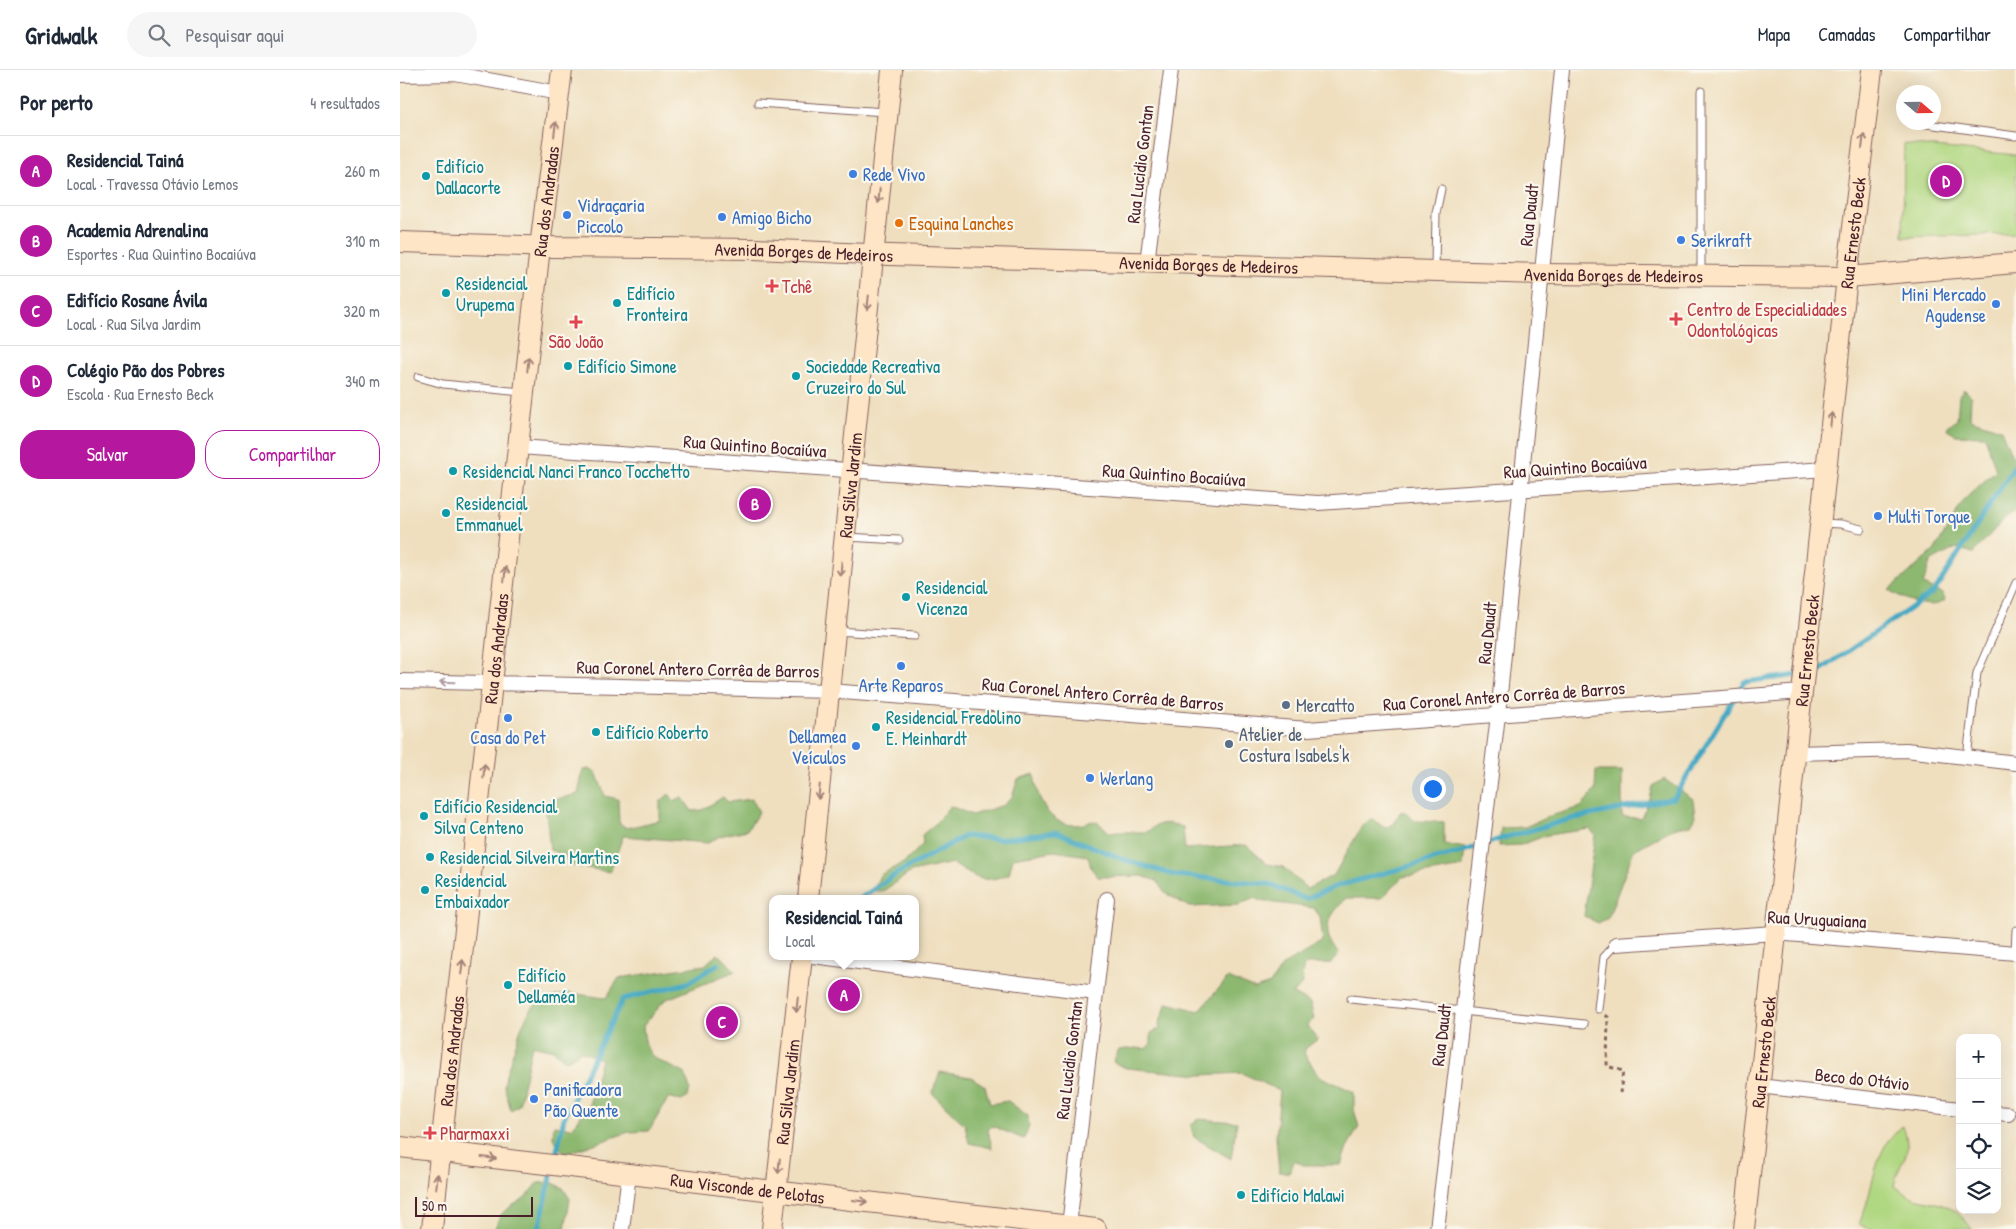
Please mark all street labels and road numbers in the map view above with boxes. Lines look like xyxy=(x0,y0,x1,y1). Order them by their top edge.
street label: Rua Lucidio Gontan xyxy=(1120,103,1160,225)
street label: Rua dos Andradas xyxy=(527,145,565,258)
street label: Rua Ernesto Beck xyxy=(1833,175,1872,290)
street label: Rua Daudt xyxy=(1513,182,1545,247)
street label: Avenida Borges de Medeiros xyxy=(714,236,894,268)
street label: Avenida Borges de Medeiros xyxy=(1119,249,1298,279)
street label: Avenida Borges de Medeiros xyxy=(1524,261,1703,288)
street label: Rua Quintino Bocaiúva xyxy=(683,429,827,463)
street label: Rua Silva Jardim xyxy=(832,431,868,539)
street label: Rua Quintino Bocaiúva xyxy=(1503,450,1647,484)
street label: Rua Quintino Bocaiúva xyxy=(1102,458,1246,492)
street label: Rua dos Andradas xyxy=(477,592,514,705)
street label: Rua Ernesto Beck xyxy=(1788,593,1825,707)
street label: Rua Daudt xyxy=(1471,600,1503,665)
street label: Rua Coronel Antero Corrêa de Barros xyxy=(577,654,820,684)
street label: Rua Coronel Antero Corrêa de Barros xyxy=(981,671,1225,717)
street label: Rua Coronel Antero Corrêa de Barros xyxy=(1382,675,1626,717)
street label: Rua Uruguaiana xyxy=(1767,904,1867,934)
street label: Rua dos Andradas xyxy=(433,994,470,1108)
street label: Rua Ernesto Beck xyxy=(1745,994,1782,1109)
street label: Rua Lucidio Gontan xyxy=(1049,999,1089,1121)
street label: Rua Daudt xyxy=(1425,1002,1457,1068)
street label: Rua Silva Jardim xyxy=(769,1038,805,1146)
street label: Beco do Otávio xyxy=(1814,1062,1910,1096)
street label: Rua Visconde de Pelotas xyxy=(669,1166,826,1209)

